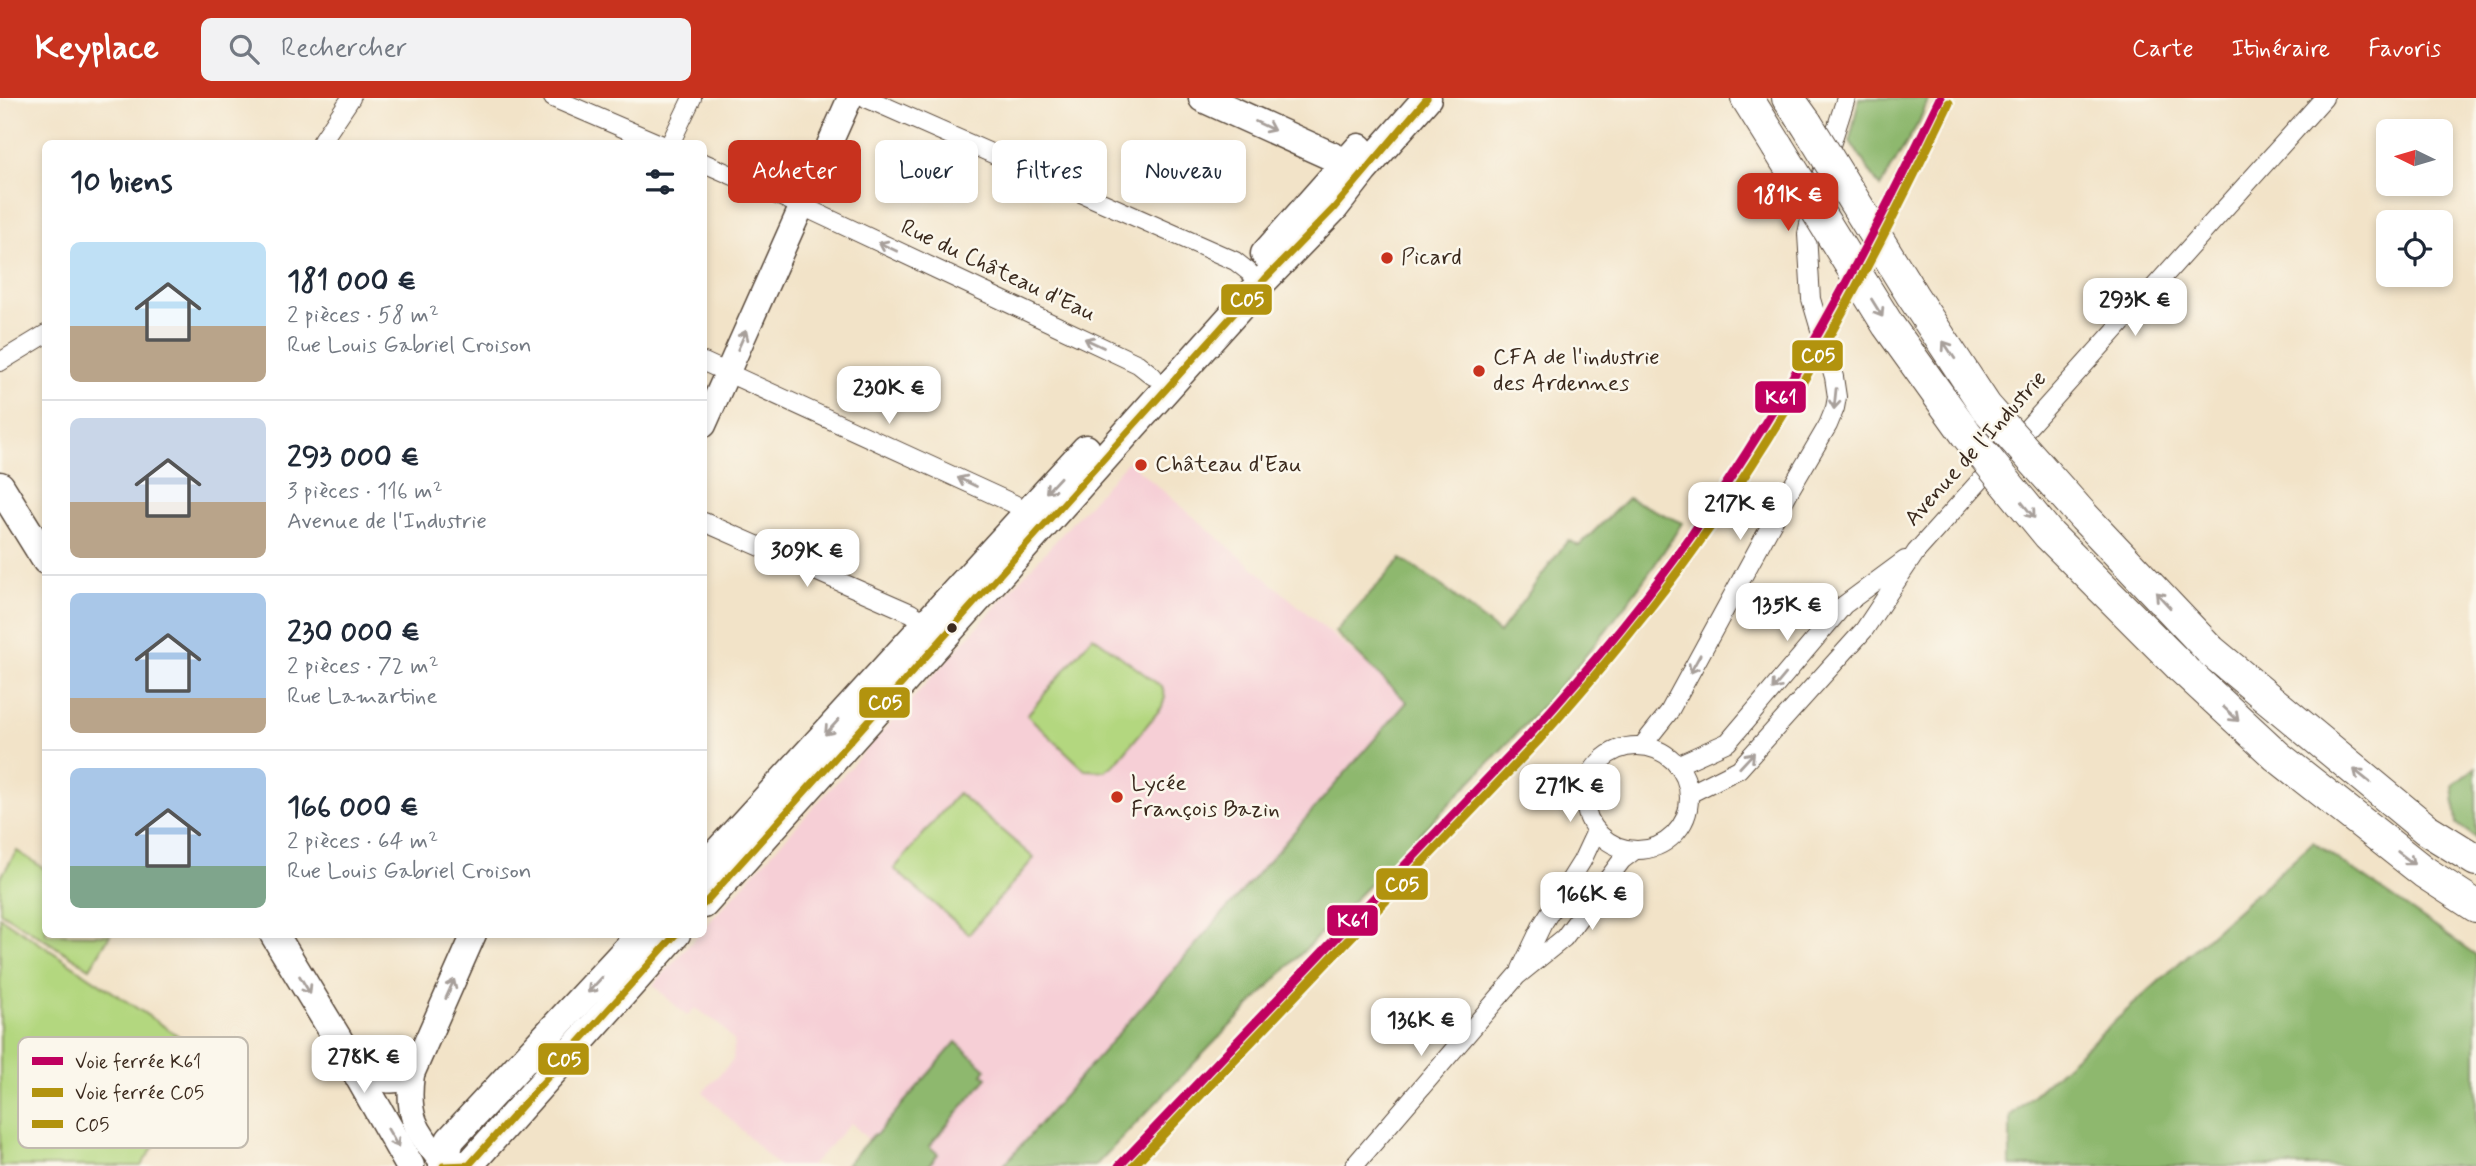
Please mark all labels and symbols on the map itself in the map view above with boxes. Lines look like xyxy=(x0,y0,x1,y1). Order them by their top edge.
north arrow xyxy=(2376,119,2454,196)
one-way arrow xyxy=(1254,120,1276,133)
pin: 181K € xyxy=(1731,174,1845,233)
street label: Rue du Château d'Eau xyxy=(896,213,1100,329)
one-way arrow xyxy=(878,239,899,253)
place label: Picard xyxy=(1401,243,1462,273)
marker: Picard xyxy=(1379,250,1395,266)
pin: 293K € xyxy=(2078,278,2192,338)
line badge: C05 xyxy=(1220,283,1273,316)
text: C05 xyxy=(1230,288,1264,313)
one-way arrow xyxy=(1871,298,1885,318)
one-way arrow xyxy=(736,330,749,351)
one-way arrow xyxy=(1084,336,1105,349)
line badge: C05 xyxy=(1791,339,1844,372)
one-way arrow xyxy=(1941,341,1956,360)
place label: CFA de l'industrie des Ardennes xyxy=(1493,343,1660,399)
text: C05 xyxy=(1801,344,1835,369)
marker: CFA de l'industrie des Ardennes xyxy=(1471,363,1487,379)
street label: Avenue de l'Industrie xyxy=(1898,365,2054,533)
pin: 230K € xyxy=(832,366,946,426)
line badge: K61 xyxy=(1754,380,1807,414)
text: K61 xyxy=(1765,386,1797,411)
one-way arrow xyxy=(1828,388,1841,410)
place label: Château d'Eau xyxy=(1155,450,1302,480)
marker: Château d'Eau xyxy=(1133,457,1149,473)
one-way arrow xyxy=(956,475,978,488)
one-way arrow xyxy=(1045,476,1062,493)
pin: 217K € xyxy=(1683,482,1797,542)
one-way arrow xyxy=(2020,500,2036,518)
pin: 309K € xyxy=(750,530,864,589)
pin: 135K € xyxy=(1730,584,1844,643)
one-way arrow xyxy=(2155,592,2172,610)
unlabelled marker xyxy=(945,621,959,635)
one-way arrow xyxy=(1688,654,1702,674)
one-way arrow xyxy=(1771,673,1786,691)
line badge: C05 xyxy=(858,686,911,719)
text: C05 xyxy=(868,691,902,716)
one-way arrow xyxy=(2222,705,2239,722)
one-way arrow xyxy=(823,718,840,735)
one-way arrow xyxy=(1739,751,1755,769)
pin: 271K € xyxy=(1513,764,1627,824)
one-way arrow xyxy=(2353,768,2371,784)
place label: Lycée François Bazin xyxy=(1131,769,1280,825)
marker: Lycée François Bazin xyxy=(1109,789,1125,805)
one-way arrow xyxy=(2397,851,2415,866)
line badge: C05 xyxy=(1375,867,1429,901)
pin: 166K € xyxy=(1535,872,1649,932)
text: C05 xyxy=(1385,873,1419,898)
line badge: K61 xyxy=(1326,904,1379,937)
text: K61 xyxy=(1337,909,1369,934)
one-way arrow xyxy=(298,975,312,995)
one-way arrow xyxy=(587,976,603,994)
one-way arrow xyxy=(444,979,457,1000)
pin: 136K € xyxy=(1364,998,1478,1058)
pin: 278K € xyxy=(307,1035,421,1095)
legend xyxy=(18,1037,248,1148)
line badge: C05 xyxy=(537,1042,590,1076)
text: C05 xyxy=(547,1048,581,1073)
text: Voie ferrée K61 xyxy=(75,1050,201,1075)
text: Voie ferrée C05 xyxy=(75,1081,204,1106)
text: C05 xyxy=(75,1113,109,1138)
one-way arrow xyxy=(387,1127,401,1147)

